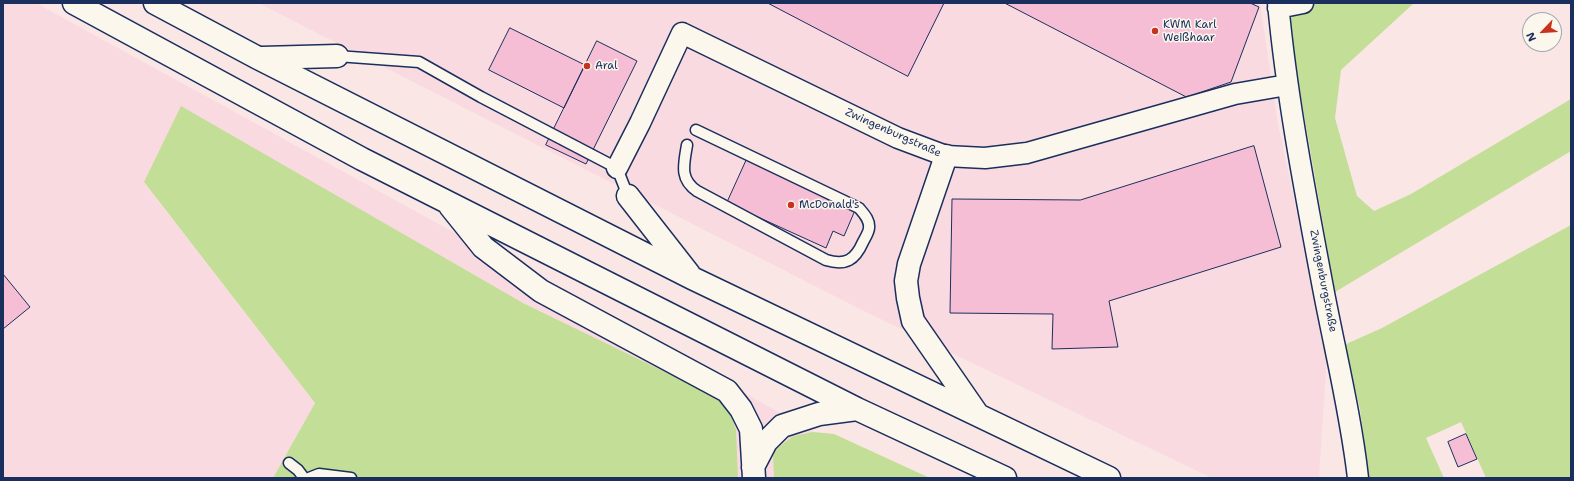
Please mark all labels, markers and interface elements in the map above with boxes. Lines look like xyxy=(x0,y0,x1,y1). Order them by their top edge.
north arrow xyxy=(1522,12,1562,52)
place label: KWM Karl Weißhaar xyxy=(1163,18,1216,44)
marker: KWM Karl Weißhaar xyxy=(1150,26,1160,36)
text: N xyxy=(1523,30,1540,44)
place label: Aral xyxy=(595,59,617,73)
marker: Aral xyxy=(582,61,592,71)
street label: Zwingenburgstraße xyxy=(843,106,943,160)
place label: McDonald's xyxy=(799,198,859,212)
marker: McDonald's xyxy=(786,200,796,210)
street label: Zwingenburgstraße xyxy=(1307,229,1339,333)

